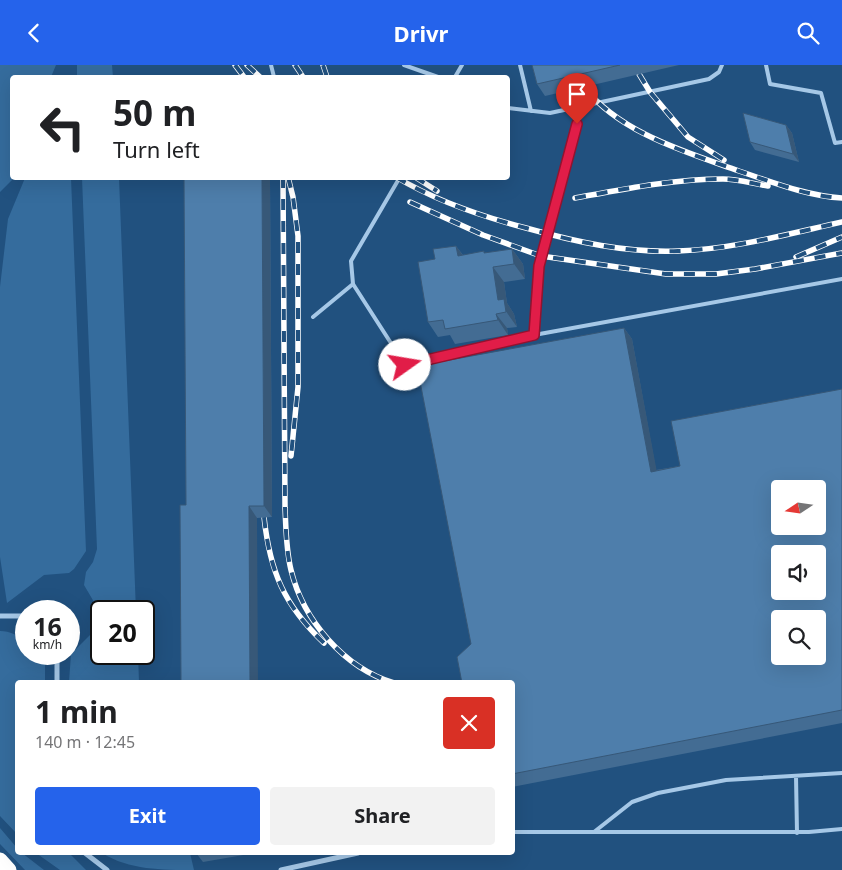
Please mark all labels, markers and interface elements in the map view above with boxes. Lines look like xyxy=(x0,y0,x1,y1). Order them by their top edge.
text: Drivr xyxy=(394,18,448,48)
icon: back xyxy=(20,19,48,47)
icon: search xyxy=(794,19,822,47)
pin xyxy=(556,73,598,124)
icon: arrive xyxy=(563,80,591,108)
text: 50 m xyxy=(113,89,196,136)
icon: left xyxy=(30,95,95,160)
text: Turn left xyxy=(113,134,200,164)
position arrow xyxy=(378,338,430,390)
north arrow xyxy=(771,480,826,535)
map controls xyxy=(771,480,826,665)
button: sound xyxy=(771,545,826,600)
speed limit sign: 20 xyxy=(90,600,155,665)
text: 16 xyxy=(33,609,62,643)
button: search xyxy=(771,610,826,665)
text: km/h xyxy=(33,636,62,653)
text: 1 min xyxy=(35,691,118,732)
button: close xyxy=(443,697,495,749)
text: 140 m · 12:45 xyxy=(35,731,135,753)
button: Exit xyxy=(35,787,260,845)
button: Share xyxy=(270,787,495,845)

